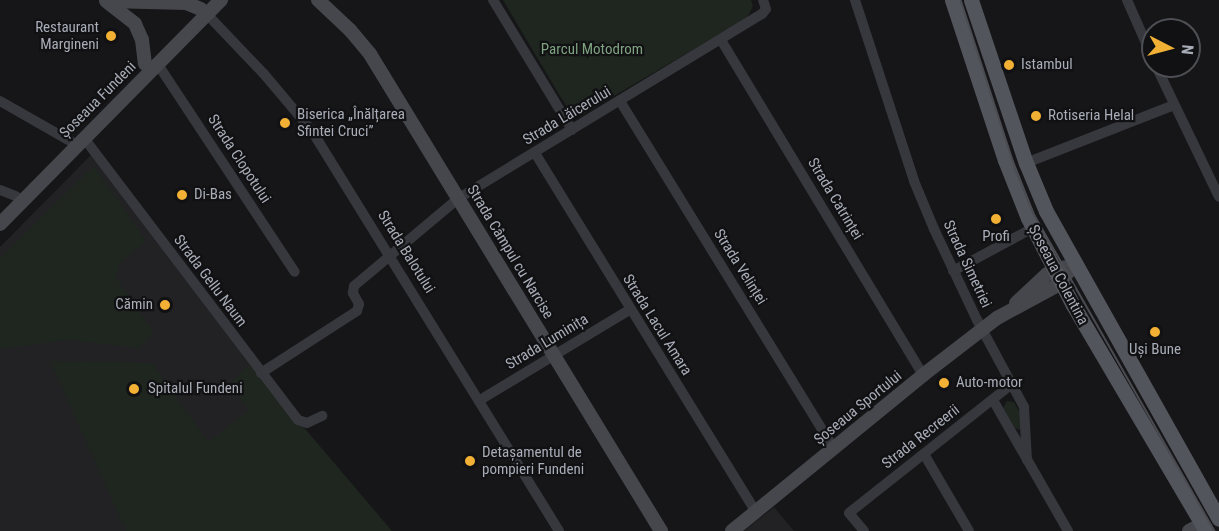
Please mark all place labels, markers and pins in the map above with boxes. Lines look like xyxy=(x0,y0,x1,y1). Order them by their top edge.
place label: Restaurant Margineni xyxy=(35,18,99,53)
marker: Restaurant Margineni xyxy=(104,29,118,43)
place label: Istambul xyxy=(1021,56,1073,74)
marker: Istambul xyxy=(1002,58,1016,72)
place label: Biserica „Înălțarea Sfintei Cruci” xyxy=(297,105,405,140)
place label: Rotiseria Helal xyxy=(1048,107,1134,125)
marker: Rotiseria Helal xyxy=(1029,109,1043,123)
marker: Biserica „Înălțarea Sfintei Cruci” xyxy=(278,116,292,130)
place label: Di-Bas xyxy=(194,186,232,204)
marker: Di-Bas xyxy=(175,188,189,202)
marker: Profi xyxy=(989,212,1003,226)
place label: Profi xyxy=(982,228,1010,246)
place label: Cămin xyxy=(115,296,153,314)
marker: Cămin xyxy=(158,298,172,312)
marker: Uși Bune xyxy=(1148,325,1162,339)
place label: Uși Bune xyxy=(1129,341,1181,359)
place label: Auto-motor xyxy=(956,374,1023,392)
marker: Auto-motor xyxy=(937,376,951,390)
marker: Spitalul Fundeni xyxy=(125,380,143,398)
place label: Spitalul Fundeni xyxy=(148,380,243,398)
place label: Detașamentul de pompieri Fundeni xyxy=(482,443,584,478)
marker: Detașamentul de pompieri Fundeni xyxy=(463,454,477,468)

